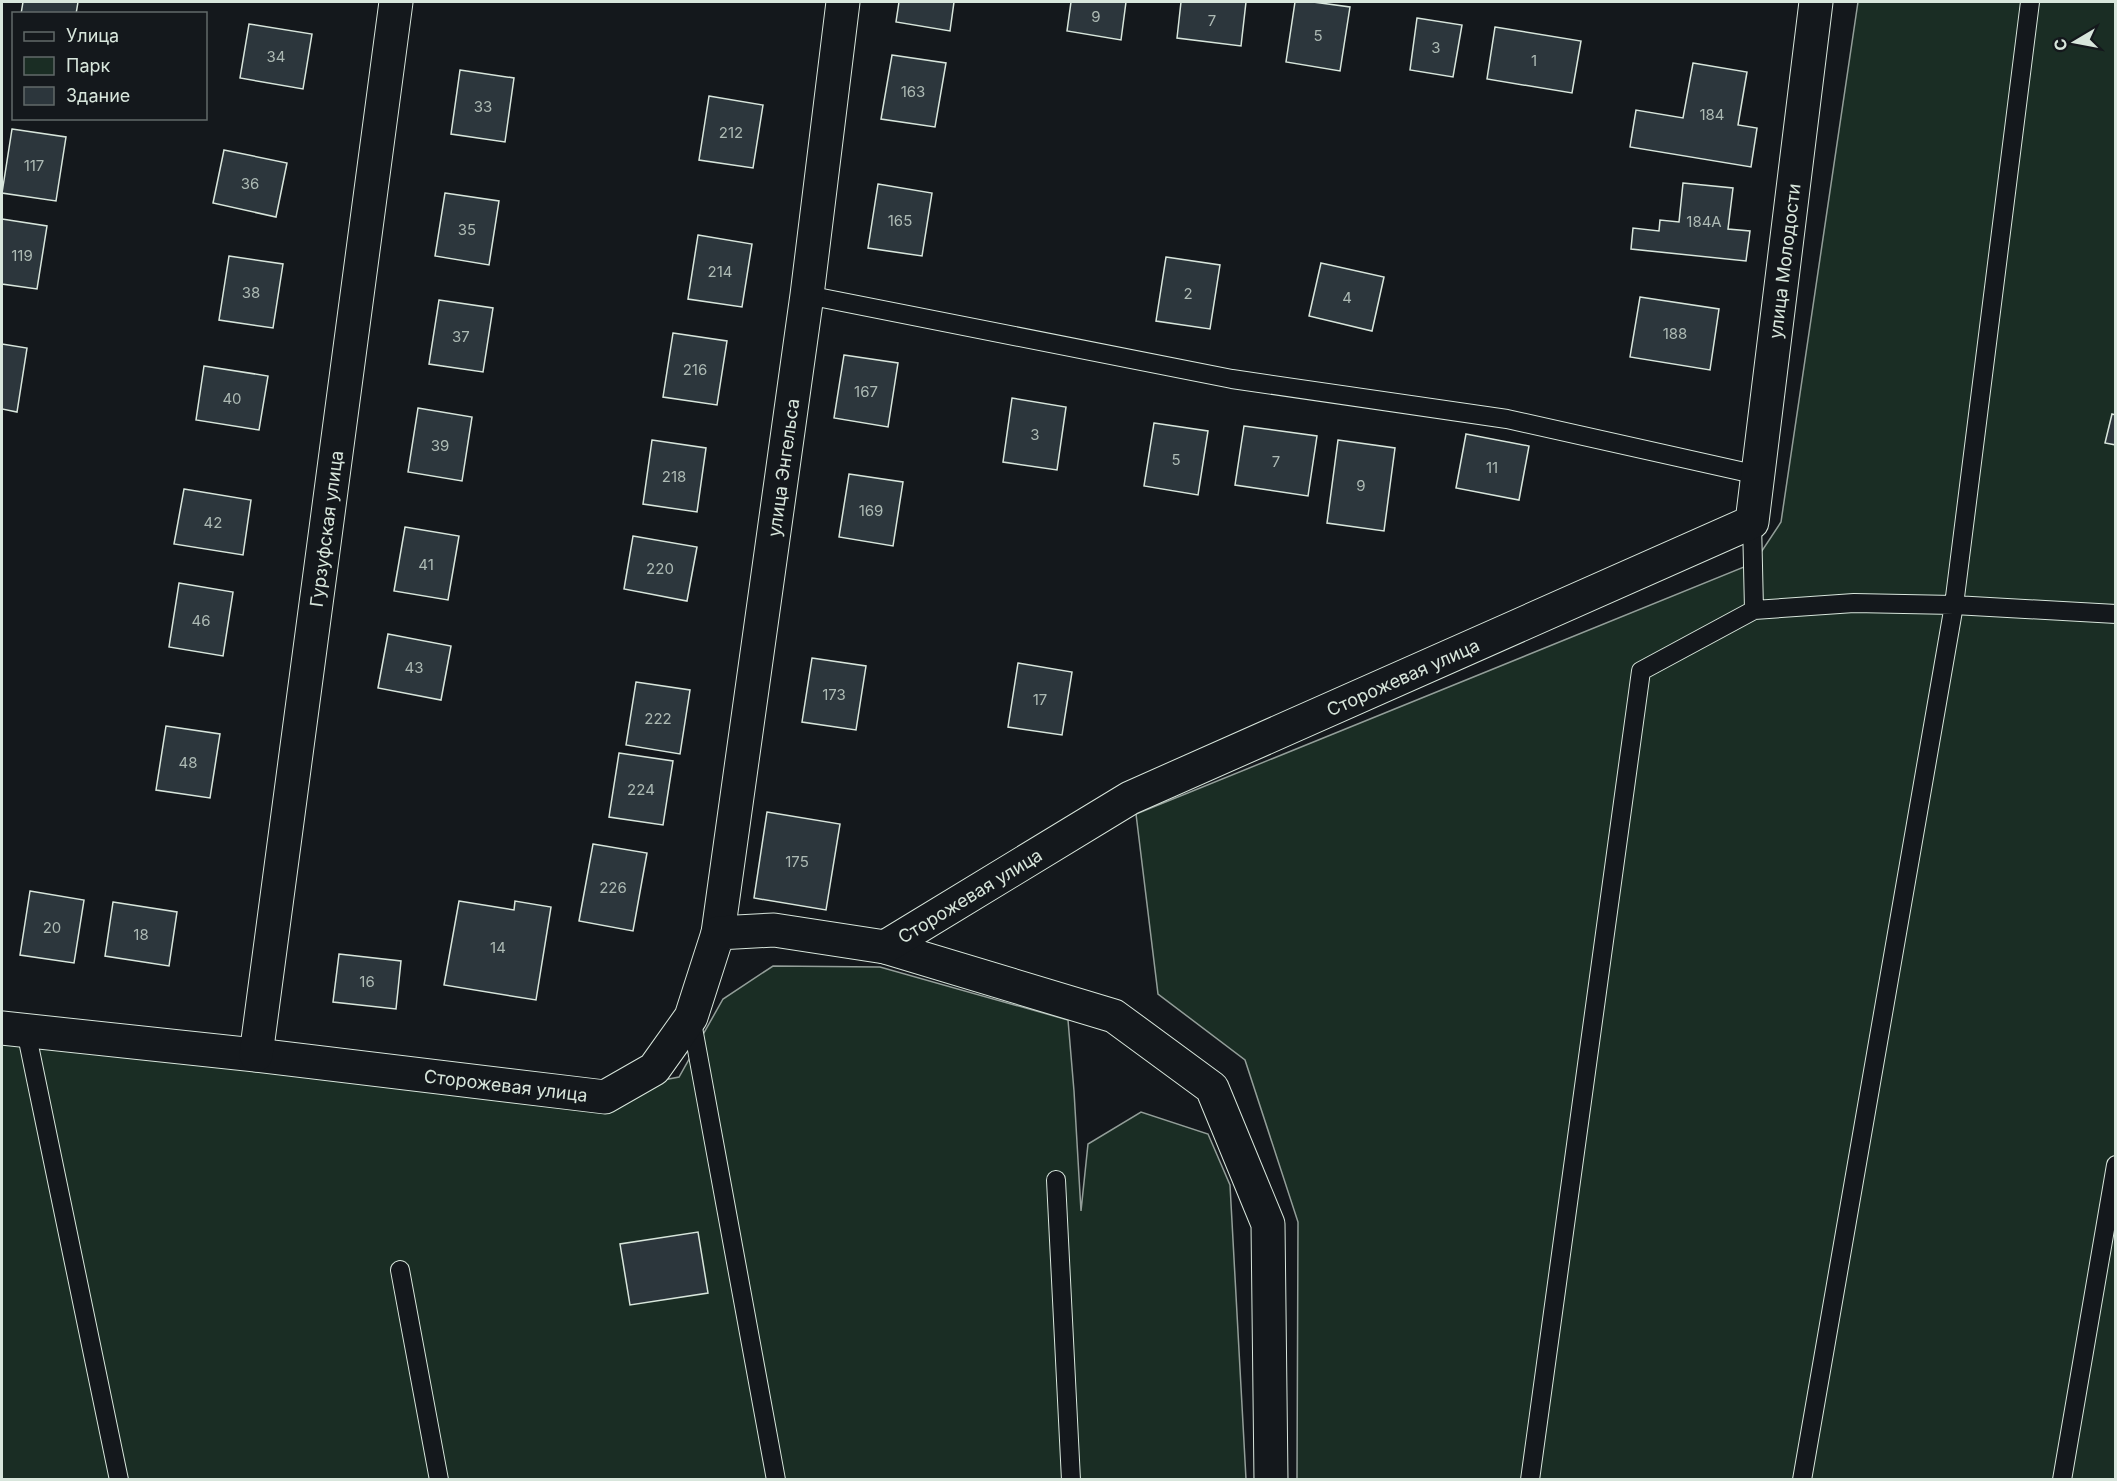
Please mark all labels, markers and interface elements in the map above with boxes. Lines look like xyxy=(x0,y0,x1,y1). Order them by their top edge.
house number: 9 xyxy=(1091,7,1101,26)
house number: 7 xyxy=(1208,11,1216,30)
legend xyxy=(12,12,207,120)
north arrow xyxy=(2045,12,2105,72)
text: Улица xyxy=(66,25,119,46)
house number: 5 xyxy=(1313,26,1323,45)
text: С xyxy=(2049,37,2071,52)
house number: 3 xyxy=(1431,38,1441,57)
house number: 34 xyxy=(267,47,285,66)
house number: 1 xyxy=(1531,51,1537,70)
text: Парк xyxy=(66,55,111,76)
house number: 163 xyxy=(901,82,925,101)
text: Здание xyxy=(66,85,130,106)
house number: 33 xyxy=(474,97,492,116)
house number: 184 xyxy=(1699,105,1725,124)
house number: 212 xyxy=(719,123,743,142)
house number: 117 xyxy=(24,156,44,175)
house number: 36 xyxy=(241,174,259,193)
street label: улица Молодости xyxy=(1764,182,1804,340)
house number: 165 xyxy=(888,211,912,230)
house number: 184А xyxy=(1686,212,1722,231)
house number: 35 xyxy=(458,220,476,239)
house number: 119 xyxy=(11,246,33,265)
house number: 214 xyxy=(708,262,732,281)
house number: 38 xyxy=(242,283,260,302)
house number: 2 xyxy=(1183,284,1193,303)
house number: 4 xyxy=(1342,288,1352,307)
house number: 188 xyxy=(1663,324,1687,343)
house number: 37 xyxy=(452,327,470,346)
house number: 216 xyxy=(683,360,707,379)
house number: 167 xyxy=(854,382,878,401)
house number: 40 xyxy=(222,389,242,408)
street label: улица Энгельса xyxy=(763,397,803,538)
house number: 3 xyxy=(1030,425,1040,444)
house number: 39 xyxy=(431,436,449,455)
street label: Гурзуфская улица xyxy=(305,449,347,608)
house number: 5 xyxy=(1171,450,1181,469)
house number: 7 xyxy=(1272,452,1280,471)
house number: 11 xyxy=(1486,458,1498,477)
house number: 218 xyxy=(662,467,686,486)
house number: 9 xyxy=(1356,476,1366,495)
house number: 169 xyxy=(859,501,883,520)
house number: 42 xyxy=(204,513,222,532)
house number: 41 xyxy=(418,555,434,574)
house number: 220 xyxy=(646,559,674,578)
house number: 46 xyxy=(192,611,211,630)
street label: Сторожевая улица xyxy=(1323,634,1482,720)
house number: 43 xyxy=(405,658,423,677)
house number: 173 xyxy=(822,685,846,704)
house number: 17 xyxy=(1033,690,1047,709)
house number: 222 xyxy=(644,709,672,728)
house number: 48 xyxy=(179,753,197,772)
house number: 224 xyxy=(627,780,655,799)
street label: Сторожевая улица xyxy=(894,844,1046,947)
house number: 175 xyxy=(785,852,809,871)
house number: 226 xyxy=(599,878,627,897)
house number: 20 xyxy=(43,918,61,937)
house number: 18 xyxy=(133,925,149,944)
house number: 14 xyxy=(490,938,506,957)
house number: 16 xyxy=(359,972,375,991)
street label: Сторожевая улица xyxy=(423,1065,589,1105)

